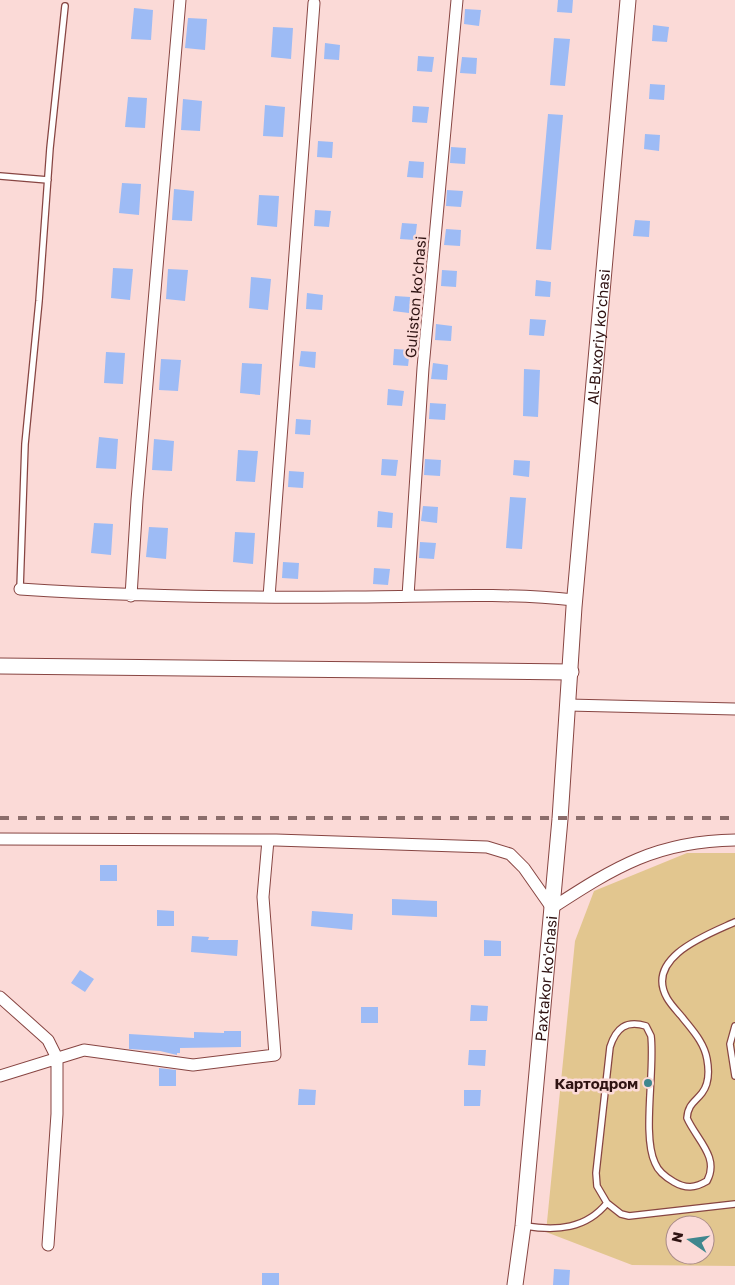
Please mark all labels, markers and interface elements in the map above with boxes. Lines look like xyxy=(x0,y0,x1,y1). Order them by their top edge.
street label: Guliston ko'chasi xyxy=(401,235,429,359)
street label: Al-Buxoriy ko'chasi xyxy=(583,268,613,405)
street label: Paxtakor ko'chasi xyxy=(531,915,560,1042)
place label: Картодром xyxy=(554,1074,638,1092)
marker: Картодром xyxy=(642,1077,654,1089)
north arrow xyxy=(665,1215,715,1265)
text: N xyxy=(667,1230,686,1244)

